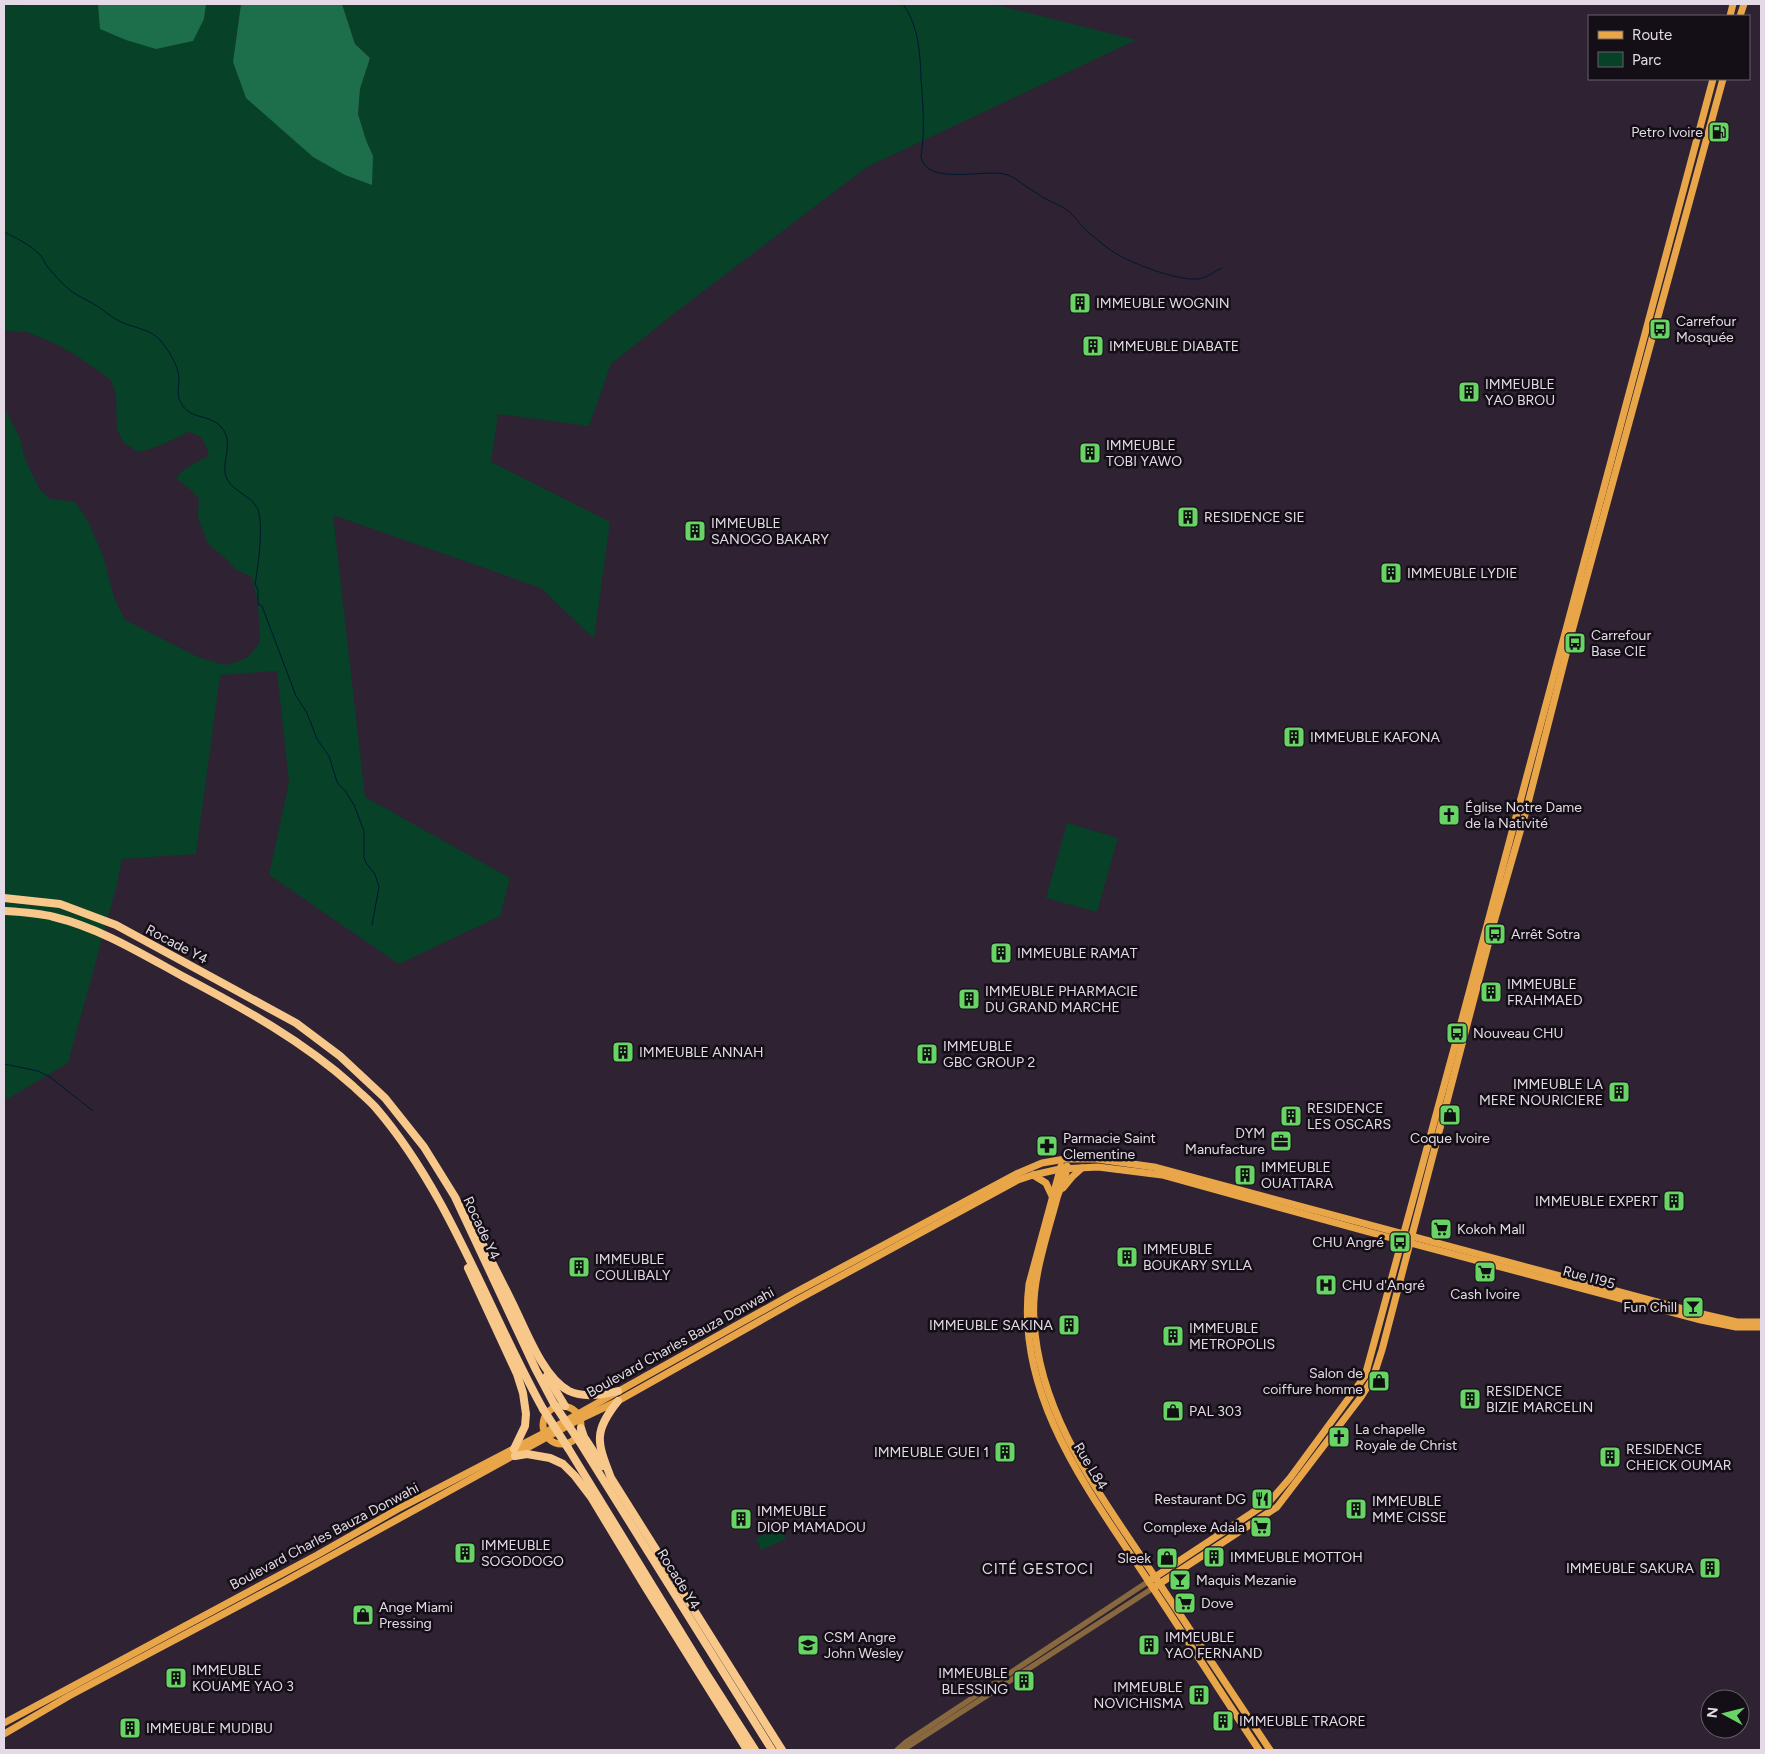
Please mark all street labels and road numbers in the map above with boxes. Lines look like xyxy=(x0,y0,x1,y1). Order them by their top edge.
street label: Rocade Y4 xyxy=(143,921,211,968)
street label: Rocade Y4 xyxy=(459,1194,504,1263)
street label: Rue I195 xyxy=(1561,1262,1617,1293)
street label: Boulevard Charles Bauza Donwahi xyxy=(584,1284,777,1401)
street label: Rue L84 xyxy=(1070,1439,1111,1493)
street label: Boulevard Charles Bauza Donwahi xyxy=(227,1479,422,1594)
street label: Rocade Y4 xyxy=(653,1546,704,1613)

